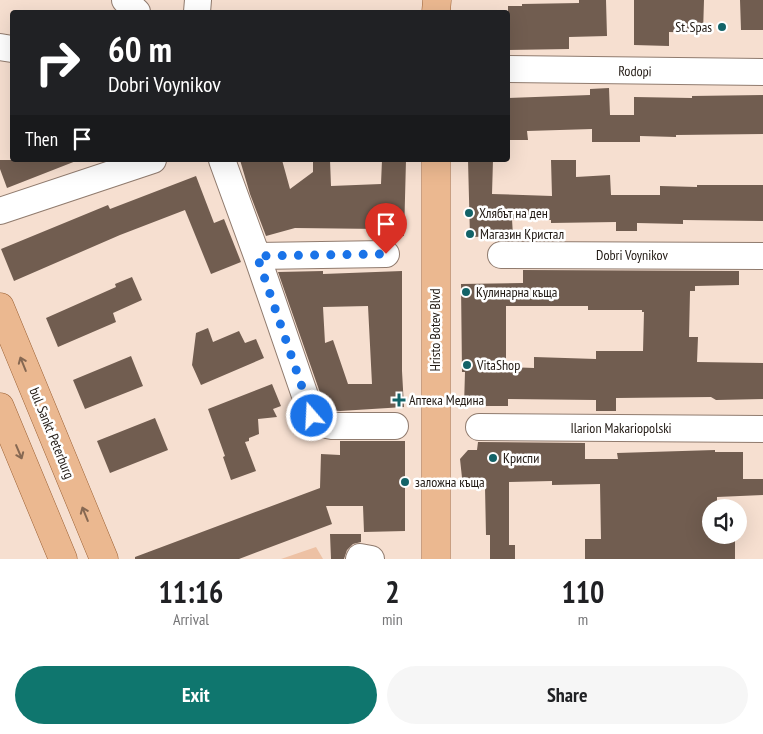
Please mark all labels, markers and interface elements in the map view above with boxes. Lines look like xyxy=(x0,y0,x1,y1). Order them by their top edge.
place label: St. Spas xyxy=(675,18,712,36)
marker: St. Spas xyxy=(716,21,728,33)
text: 60 m xyxy=(108,26,172,72)
icon: right xyxy=(25,30,90,95)
street label: Rodopi xyxy=(618,62,652,80)
text: Dobri Voynikov xyxy=(108,70,221,98)
icon: arrive xyxy=(68,125,96,153)
text: Then xyxy=(25,127,58,151)
pin xyxy=(365,203,407,254)
place label: Хлябът на ден xyxy=(479,204,548,222)
marker: Хлябът на ден xyxy=(463,207,475,219)
icon: arrive xyxy=(372,210,400,238)
place label: Магазин Кристал xyxy=(480,225,564,243)
marker: Магазин Кристал xyxy=(464,228,476,240)
street label: Dobri Voynikov xyxy=(596,246,668,264)
place label: Кулинарна къща xyxy=(476,283,557,301)
marker: Кулинарна къща xyxy=(460,286,472,298)
street label: Hristo Botev Blvd xyxy=(426,288,444,372)
place label: VitaShop xyxy=(476,356,520,374)
one-way arrow xyxy=(18,357,28,372)
marker: VitaShop xyxy=(461,359,473,371)
street label: bul. Sankt Peterburg xyxy=(25,385,79,481)
position arrow xyxy=(285,389,337,441)
place label: Аптека Медина xyxy=(409,391,484,409)
marker: Аптека Медина xyxy=(393,394,405,406)
street label: Ilarion Makariopolski xyxy=(570,419,672,437)
one-way arrow xyxy=(14,444,24,459)
place label: Криспи xyxy=(503,449,539,467)
marker: Криспи xyxy=(487,452,499,464)
place label: заложна къща xyxy=(415,473,485,491)
marker: заложна къща xyxy=(399,476,411,488)
map controls xyxy=(702,499,747,544)
button: sound xyxy=(702,499,747,544)
one-way arrow xyxy=(80,507,90,522)
text: 11:16 xyxy=(159,572,223,611)
text: 2 xyxy=(385,572,400,611)
text: 110 xyxy=(561,572,604,611)
text: Arrival xyxy=(173,609,209,629)
text: min xyxy=(382,609,403,629)
text: m xyxy=(578,609,588,629)
button: Exit xyxy=(15,666,377,724)
button: Share xyxy=(387,666,748,724)

